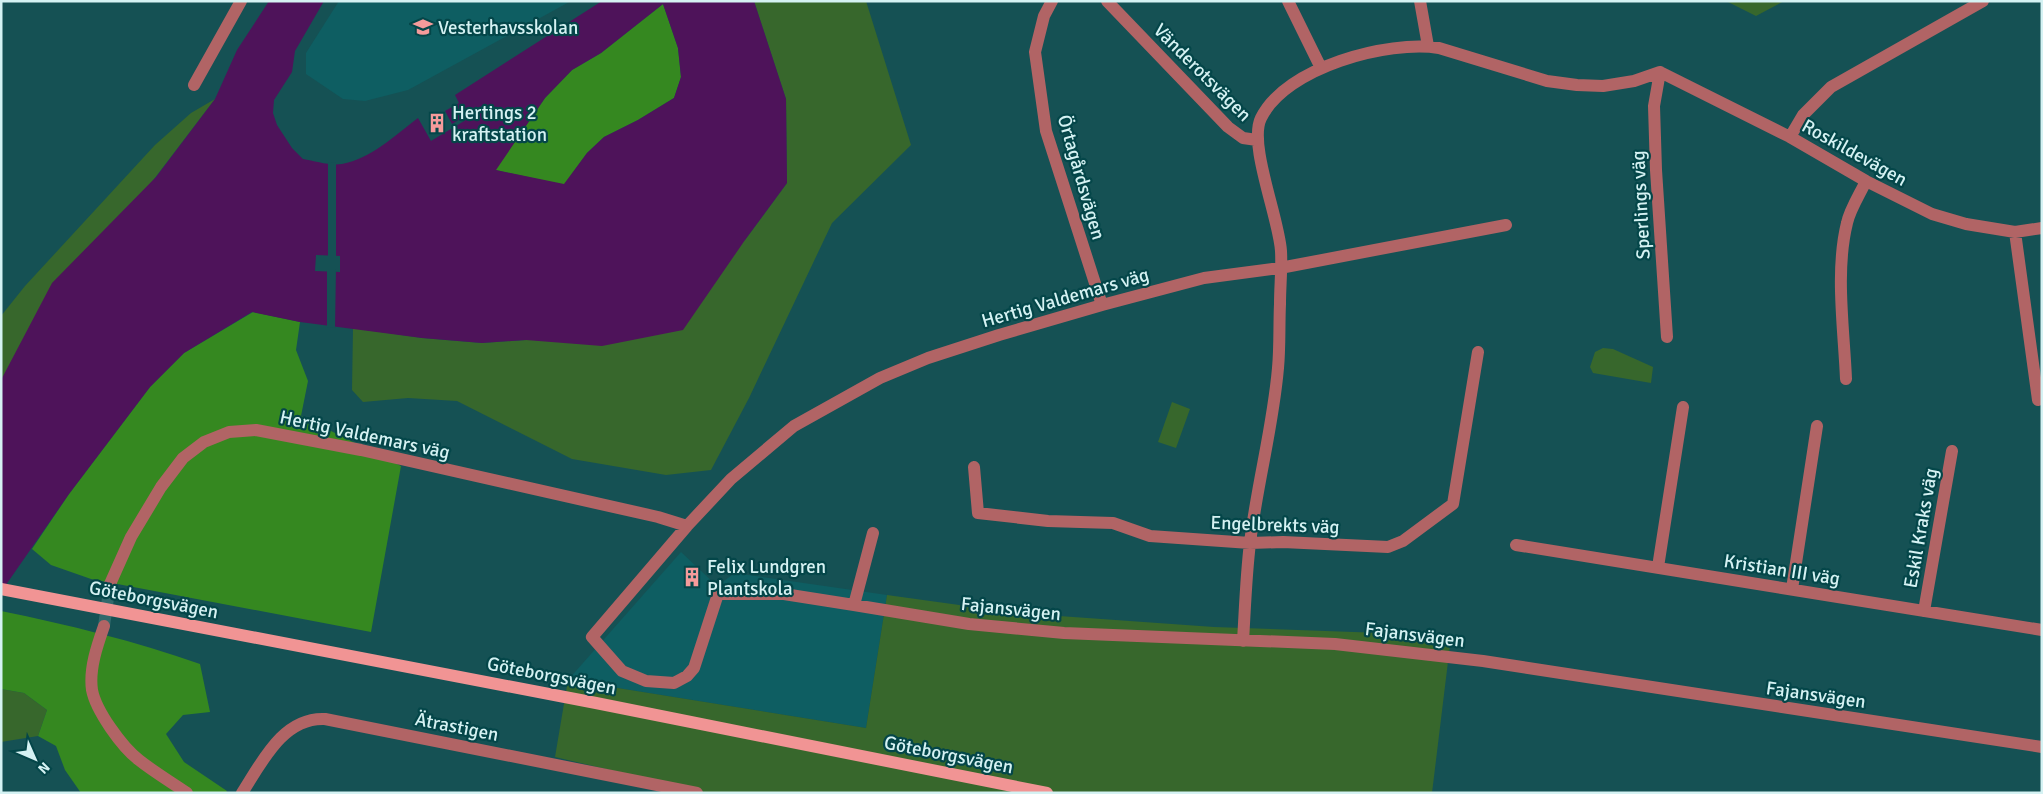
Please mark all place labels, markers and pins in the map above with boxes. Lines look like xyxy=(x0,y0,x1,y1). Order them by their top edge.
school or university icon: Vesterhavsskolan xyxy=(412,16,434,38)
place label: Vesterhavsskolan xyxy=(438,16,578,40)
place label: Hertings 2 kraftstation xyxy=(452,101,547,147)
building icon: Hertings 2 kraftstation xyxy=(426,112,448,134)
place label: Felix Lundgren Plantskola xyxy=(707,555,826,601)
building icon: Felix Lundgren Plantskola xyxy=(681,566,703,588)

